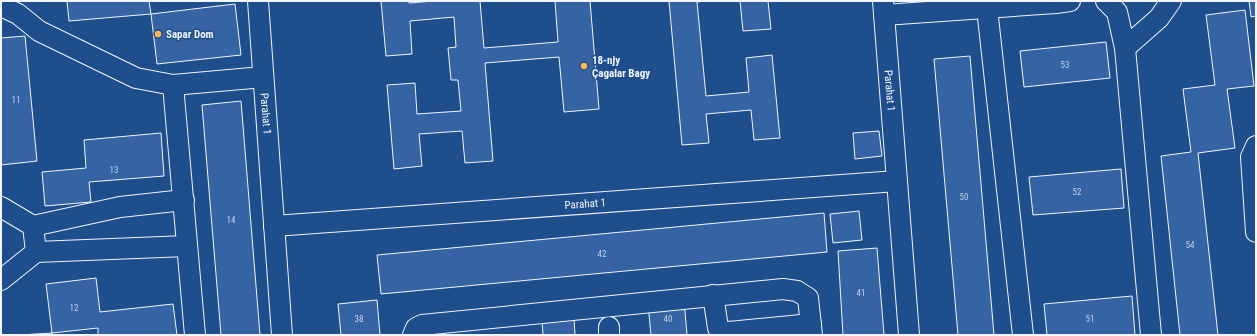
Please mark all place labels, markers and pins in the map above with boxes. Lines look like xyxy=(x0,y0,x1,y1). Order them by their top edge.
place label: Sapar Dom xyxy=(166,28,214,41)
marker: Sapar Dom xyxy=(153,29,163,39)
place label: 18-njy Çagalar Bagy xyxy=(592,54,650,80)
marker: 18-njy Çagalar Bagy xyxy=(579,61,589,71)

